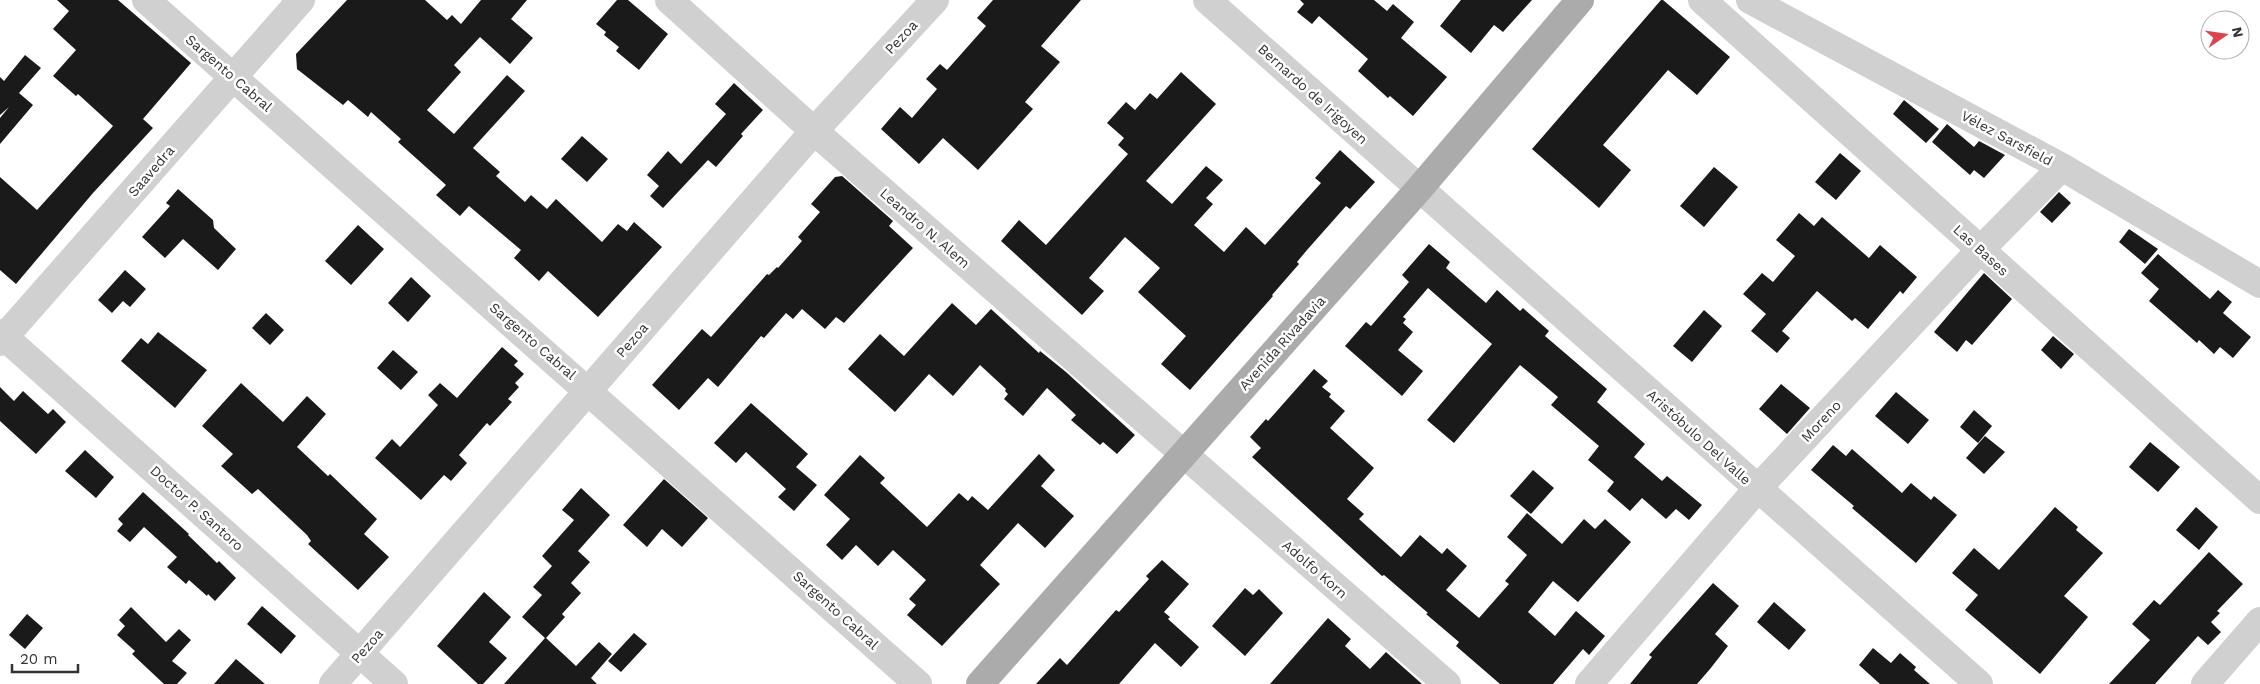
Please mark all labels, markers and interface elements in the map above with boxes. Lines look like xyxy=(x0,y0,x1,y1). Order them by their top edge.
north arrow xyxy=(2200,10,2250,60)
street label: Pezoa xyxy=(881,17,921,57)
text: N xyxy=(2229,25,2247,39)
street label: Sargento Cabral xyxy=(183,31,276,115)
street label: Bernardo de Irigoyen xyxy=(1255,41,1371,147)
street label: Vélez Sarsfield xyxy=(1959,107,2055,169)
street label: Saavedra xyxy=(125,142,177,200)
street label: Leandro N. Alem xyxy=(877,185,973,271)
street label: Las Bases xyxy=(1950,221,2012,279)
street label: Avenida Rivadavia xyxy=(1236,293,1328,393)
street label: Sargento Cabral xyxy=(487,299,580,383)
street label: Pezoa xyxy=(613,320,651,360)
street label: Aristóbulo Del Valle xyxy=(1644,386,1754,488)
street label: Moreno xyxy=(1798,397,1844,445)
street label: Doctor P. Santoro xyxy=(147,462,247,554)
street label: Adolfo Korn xyxy=(1279,537,1351,601)
street label: Sargento Cabral xyxy=(790,567,882,653)
street label: Pezoa xyxy=(348,626,386,666)
scale bar xyxy=(12,642,79,674)
text: 20 m xyxy=(20,650,58,668)

